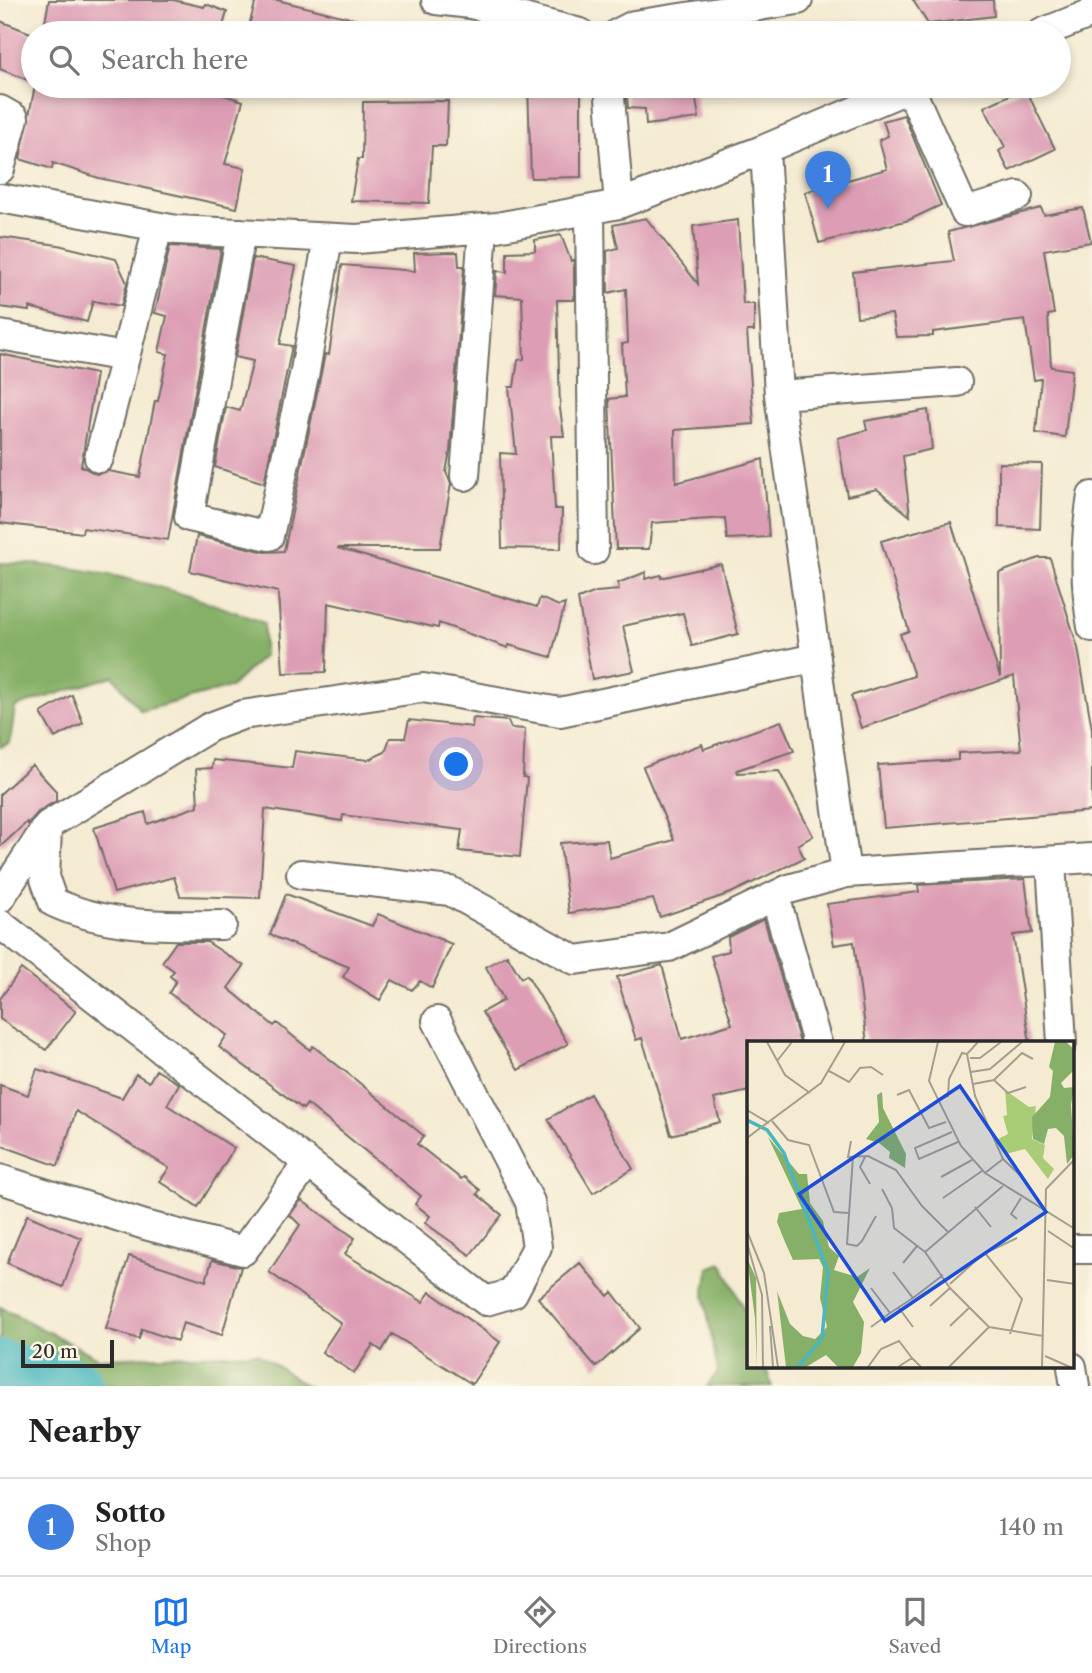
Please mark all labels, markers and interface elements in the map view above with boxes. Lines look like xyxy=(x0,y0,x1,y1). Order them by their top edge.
search box xyxy=(21,21,1071,98)
icon: search xyxy=(45,41,83,79)
text: Search here xyxy=(101,44,248,76)
pin: 1 xyxy=(805,151,851,209)
your location xyxy=(439,747,473,781)
inset map xyxy=(747,1041,1074,1368)
scale bar xyxy=(21,1337,114,1369)
text: 20 m xyxy=(32,1340,78,1363)
text: Nearby xyxy=(28,1413,141,1450)
text: Sotto xyxy=(95,1497,166,1529)
text: 1 xyxy=(46,1513,56,1541)
text: 140 m xyxy=(999,1513,1064,1541)
text: Shop xyxy=(95,1529,151,1557)
tab: Map xyxy=(151,1593,192,1658)
tab: Directions xyxy=(493,1593,587,1658)
tab: Saved xyxy=(888,1593,941,1658)

